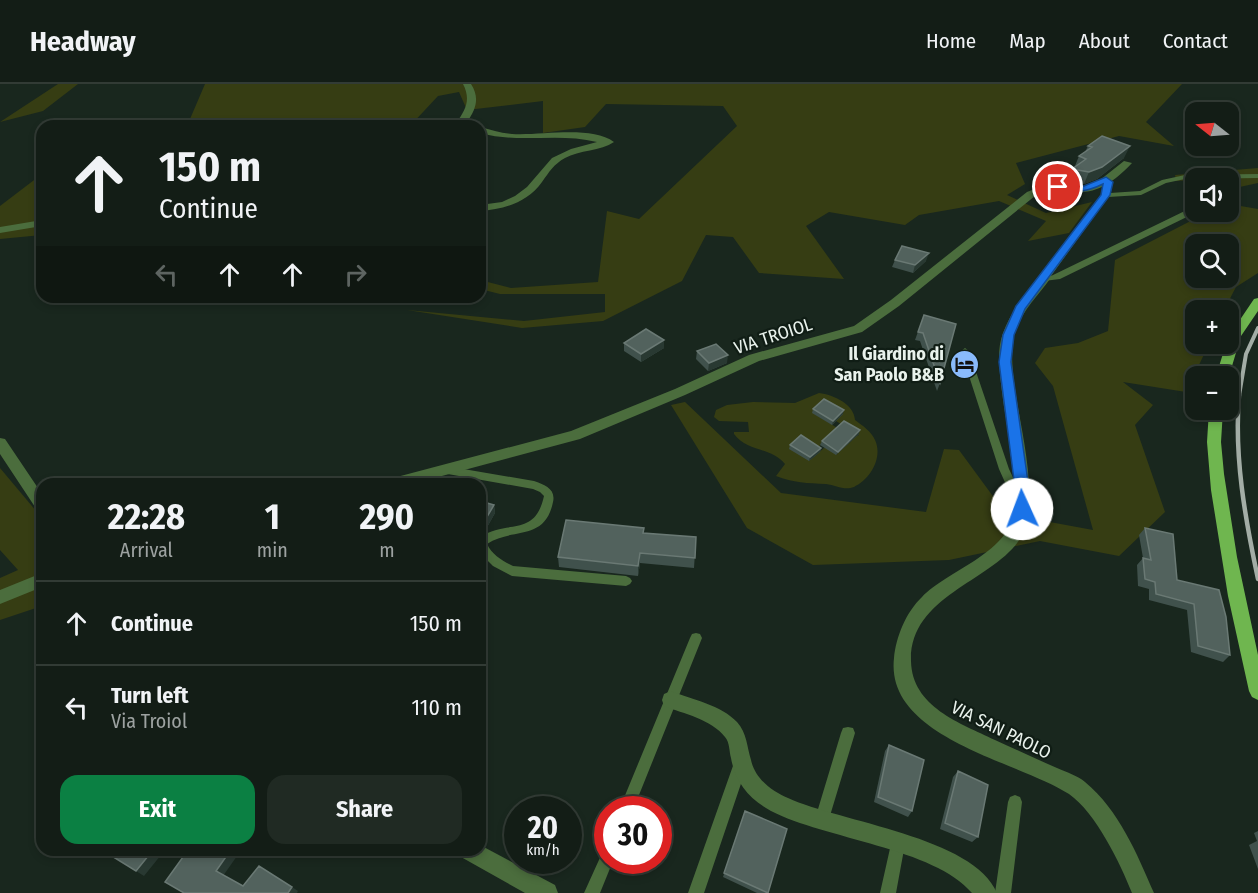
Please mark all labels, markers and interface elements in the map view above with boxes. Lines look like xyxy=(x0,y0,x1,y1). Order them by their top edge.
text: Headway xyxy=(30,25,136,58)
text: Home xyxy=(926,28,976,54)
text: Map xyxy=(1009,28,1046,54)
text: About xyxy=(1079,28,1130,54)
text: Contact xyxy=(1163,28,1228,54)
north arrow xyxy=(1185,102,1239,156)
map controls xyxy=(1185,102,1239,420)
text: 150 m xyxy=(159,142,261,192)
icon: ahead xyxy=(60,144,138,222)
pin xyxy=(1032,161,1083,212)
button: sound xyxy=(1185,168,1239,222)
icon: arrive xyxy=(1041,170,1074,203)
text: Continue xyxy=(159,193,258,225)
button: search xyxy=(1185,234,1239,288)
icon: left xyxy=(150,258,183,291)
icon: ahead xyxy=(213,258,246,291)
icon: ahead xyxy=(276,258,309,291)
icon: right xyxy=(339,258,372,291)
button: + xyxy=(1185,300,1239,354)
street label: VIA TROIOL xyxy=(731,313,815,359)
place label: Il Giardino di San Paolo B&B xyxy=(834,343,944,386)
hotel icon: Il Giardino di San Paolo B&B xyxy=(949,348,981,380)
button: − xyxy=(1185,366,1239,420)
position arrow xyxy=(990,477,1054,541)
text: 22:28 xyxy=(108,495,185,539)
text: 1 xyxy=(265,495,280,539)
text: 290 xyxy=(359,495,414,539)
text: Arrival xyxy=(120,538,173,562)
text: min xyxy=(257,538,288,562)
text: m xyxy=(379,538,395,562)
icon: ahead xyxy=(60,607,93,640)
text: Continue xyxy=(111,610,193,637)
text: 150 m xyxy=(410,610,462,637)
text: Turn left xyxy=(111,682,189,709)
icon: left xyxy=(60,691,93,724)
text: 110 m xyxy=(412,694,462,721)
street label: VIA SAN PAOLO xyxy=(947,696,1055,764)
text: Via Troiol xyxy=(111,709,187,733)
button: Exit xyxy=(60,775,255,844)
button: Share xyxy=(267,775,462,844)
speed limit sign: 30 xyxy=(594,796,672,874)
text: 20 xyxy=(528,810,558,846)
text: km/h xyxy=(526,841,560,859)

